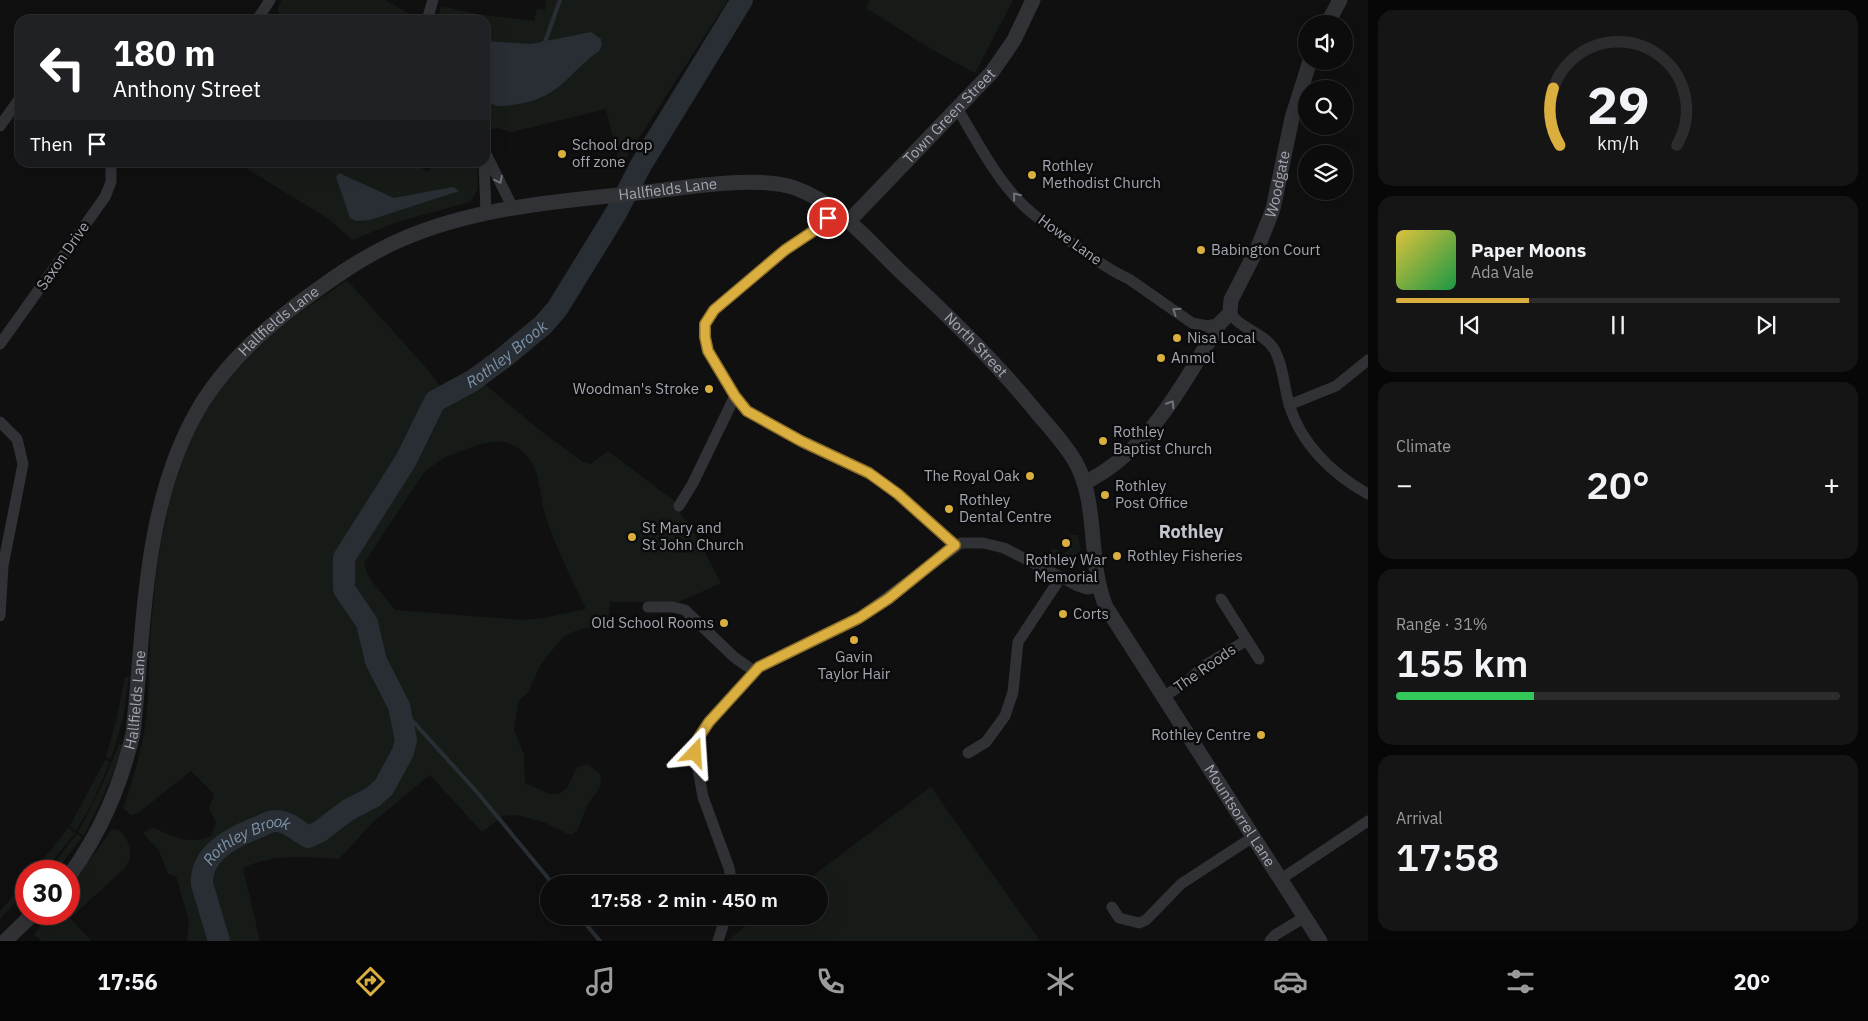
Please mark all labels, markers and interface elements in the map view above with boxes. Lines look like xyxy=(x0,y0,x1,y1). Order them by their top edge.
map controls xyxy=(1298,15,1353,200)
button: sound xyxy=(1298,15,1353,70)
text: 180 m xyxy=(113,30,216,76)
icon: left xyxy=(30,35,95,100)
street label: Town Green Street xyxy=(899,64,999,168)
text: 29 xyxy=(1587,71,1649,138)
text: Anthony Street xyxy=(113,74,261,103)
button: search xyxy=(1298,80,1353,135)
icon: arrive xyxy=(83,130,111,158)
text: Then xyxy=(30,132,73,156)
text: km/h xyxy=(1597,132,1639,155)
place label: School drop off zone xyxy=(572,135,652,171)
button: layers xyxy=(1298,145,1353,200)
marker: School drop off zone xyxy=(556,148,568,160)
street label: Woodgate xyxy=(1260,149,1294,220)
place label: Rothley Methodist Church xyxy=(1042,156,1161,192)
marker: Rothley Methodist Church xyxy=(1026,169,1038,181)
street label: Hallfields Lane xyxy=(617,174,718,204)
one-way arrow xyxy=(493,175,503,184)
one-way arrow xyxy=(1013,193,1021,202)
pin xyxy=(807,197,849,239)
icon: arrive xyxy=(814,204,842,232)
street label: Howe Lane xyxy=(1035,210,1106,269)
street label: Saxon Drive xyxy=(32,218,93,294)
text: Paper Moons xyxy=(1471,238,1586,262)
place label: Babington Court xyxy=(1211,240,1320,259)
marker: Babington Court xyxy=(1195,244,1207,256)
text: Ada Vale xyxy=(1471,262,1534,282)
street label: Hallfields Lane xyxy=(234,282,322,360)
street label: North Street xyxy=(940,308,1012,381)
one-way arrow xyxy=(1172,308,1181,317)
icon: previous xyxy=(1456,311,1484,339)
icon: pause xyxy=(1604,311,1632,339)
icon: next xyxy=(1752,311,1780,339)
water label: Rothley Brook xyxy=(463,315,552,392)
place label: Nisa Local xyxy=(1187,328,1256,347)
marker: Nisa Local xyxy=(1171,332,1183,344)
place label: Anmol xyxy=(1171,348,1215,367)
marker: Anmol xyxy=(1155,352,1167,364)
place label: Woodman's Stroke xyxy=(573,379,699,398)
marker: Woodman's Stroke xyxy=(703,383,715,395)
one-way arrow xyxy=(1165,400,1174,410)
place label: Rothley Baptist Church xyxy=(1113,422,1212,458)
marker: Rothley Baptist Church xyxy=(1097,435,1109,447)
text: Climate xyxy=(1396,436,1451,456)
text: 20° xyxy=(1586,460,1650,509)
place label: The Royal Oak xyxy=(924,466,1020,485)
text: − xyxy=(1396,466,1413,503)
text: + xyxy=(1823,466,1840,503)
marker: The Royal Oak xyxy=(1024,470,1036,482)
place label: Rothley Post Office xyxy=(1115,476,1188,512)
marker: Rothley Post Office xyxy=(1099,489,1111,501)
place label: Rothley Dental Centre xyxy=(959,490,1052,526)
marker: Rothley Dental Centre xyxy=(943,503,955,515)
place label: St Mary and St John Church xyxy=(642,518,744,554)
district label: Rothley xyxy=(1159,520,1224,543)
marker: St Mary and St John Church xyxy=(626,531,638,543)
marker: Rothley War Memorial xyxy=(1060,537,1072,549)
place label: Rothley Fisheries xyxy=(1127,546,1243,565)
place label: Rothley War Memorial xyxy=(1025,550,1107,586)
marker: Rothley Fisheries xyxy=(1111,550,1123,562)
place label: Corts xyxy=(1073,604,1109,623)
marker: Corts xyxy=(1057,608,1069,620)
place label: Old School Rooms xyxy=(591,613,714,632)
text: Range · 31% xyxy=(1396,614,1488,634)
marker: Old School Rooms xyxy=(718,617,730,629)
marker: Gavin Taylor Hair xyxy=(848,634,860,646)
text: 155 km xyxy=(1396,638,1528,687)
street label: The Roods xyxy=(1170,639,1239,696)
place label: Gavin Taylor Hair xyxy=(818,647,891,683)
street label: Hallfields Lane xyxy=(119,650,149,752)
place label: Rothley Centre xyxy=(1151,725,1251,744)
position arrow xyxy=(668,726,720,778)
marker: Rothley Centre xyxy=(1255,729,1267,741)
street label: Mountsorrel Lane xyxy=(1200,761,1280,870)
text: Arrival xyxy=(1396,808,1443,828)
water label: Rothley Brook xyxy=(198,811,295,869)
text: 17:58 xyxy=(1396,832,1499,881)
speed limit sign: 30 xyxy=(15,860,80,925)
text: 17:58 · 2 min · 450 m xyxy=(590,888,778,912)
icon: directions xyxy=(353,964,388,999)
icon: music xyxy=(583,964,618,999)
icon: phone xyxy=(813,964,848,999)
icon: climate xyxy=(1043,964,1078,999)
icon: car xyxy=(1273,964,1308,999)
icon: filters xyxy=(1503,964,1538,999)
text: 17:56 xyxy=(98,967,158,996)
text: 20° xyxy=(1734,967,1770,996)

